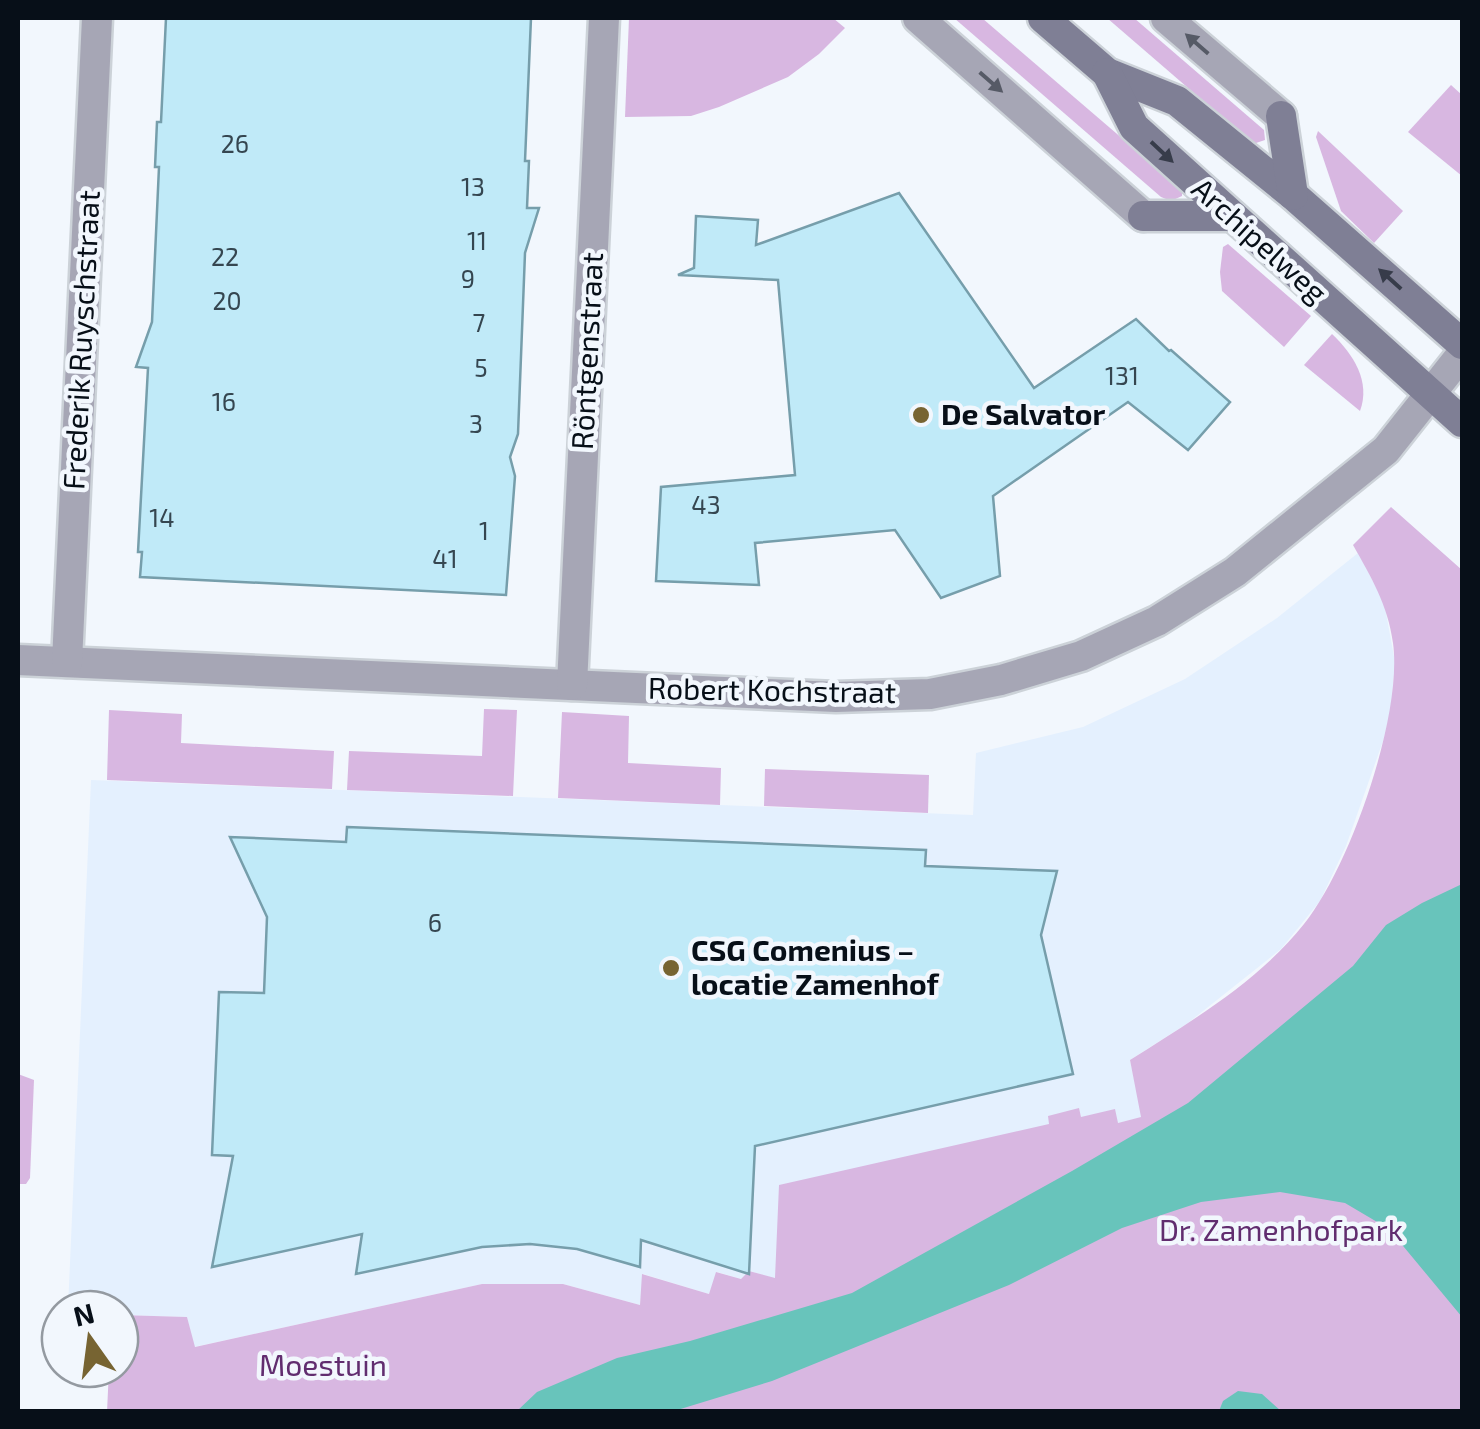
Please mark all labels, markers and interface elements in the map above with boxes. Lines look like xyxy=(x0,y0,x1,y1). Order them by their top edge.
one-way arrow xyxy=(1185,34,1210,56)
one-way arrow xyxy=(979,70,1003,93)
house number: 26 xyxy=(221,128,249,158)
one-way arrow xyxy=(1149,141,1174,163)
street label: Archipelweg xyxy=(1185,169,1335,310)
house number: 13 xyxy=(461,171,485,201)
street label: Frederik Ruyschstraat xyxy=(54,189,106,491)
house number: 11 xyxy=(467,225,487,255)
house number: 22 xyxy=(211,241,239,271)
street label: Röntgenstraat xyxy=(563,251,609,450)
house number: 9 xyxy=(461,263,475,293)
one-way arrow xyxy=(1378,268,1402,291)
house number: 20 xyxy=(212,285,242,315)
house number: 7 xyxy=(473,307,486,337)
house number: 5 xyxy=(474,352,488,382)
house number: 131 xyxy=(1105,360,1139,390)
house number: 16 xyxy=(212,386,236,416)
place label: De Salvator xyxy=(941,395,1106,431)
marker: De Salvator xyxy=(910,404,932,426)
house number: 3 xyxy=(469,408,483,438)
house number: 43 xyxy=(691,489,721,519)
house number: 14 xyxy=(149,502,175,532)
house number: 1 xyxy=(479,515,489,545)
house number: 41 xyxy=(432,543,458,573)
street label: Robert Kochstraat xyxy=(648,669,897,709)
house number: 6 xyxy=(428,907,442,937)
place label: CSG Comenius – locatie Zamenhof xyxy=(691,931,940,1001)
marker: CSG Comenius – locatie Zamenhof xyxy=(660,957,682,979)
park label: Dr. Zamenhofpark xyxy=(1159,1211,1403,1247)
north arrow xyxy=(40,1289,140,1389)
text: N xyxy=(70,1295,98,1333)
park label: Moestuin xyxy=(259,1346,387,1382)

